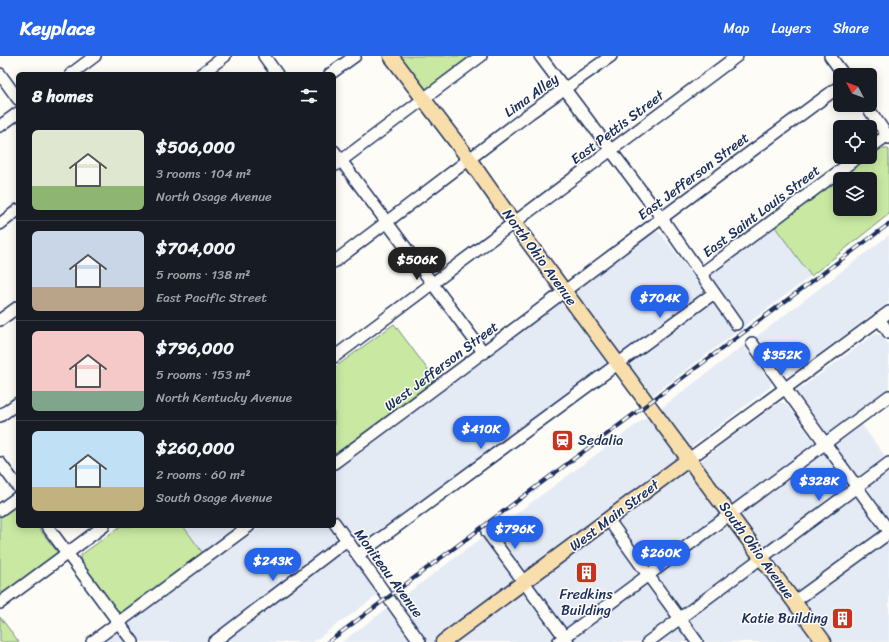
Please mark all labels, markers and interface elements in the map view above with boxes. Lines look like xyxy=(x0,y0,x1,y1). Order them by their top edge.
text: Keyplace xyxy=(20,12,95,45)
text: Map xyxy=(724,16,749,41)
text: Layers xyxy=(771,16,811,41)
text: Share xyxy=(833,16,869,41)
street label: Lima Alley xyxy=(498,66,565,124)
north arrow xyxy=(833,68,877,112)
map controls xyxy=(833,68,877,216)
text: 8 homes xyxy=(32,81,93,111)
street label: East Pettis Street xyxy=(565,83,671,171)
icon: filters xyxy=(298,85,320,107)
button: locate xyxy=(833,120,877,164)
street label: East Jefferson Street xyxy=(632,126,755,227)
text: $506,000 xyxy=(156,132,235,162)
icon: home xyxy=(64,146,112,194)
street label: East Saint Louis Street xyxy=(697,159,826,264)
text: 3 rooms · 104 m² xyxy=(156,162,251,185)
button: layers xyxy=(833,172,877,216)
text: North Osage Avenue xyxy=(156,185,272,208)
street label: North Ohio Avenue xyxy=(496,203,584,311)
text: $704,000 xyxy=(156,233,235,263)
icon: home xyxy=(64,247,112,295)
pin: $506K xyxy=(389,247,445,281)
text: $506K xyxy=(397,248,437,271)
text: 5 rooms · 138 m² xyxy=(156,263,250,286)
pin: $704K xyxy=(632,285,688,319)
text: East Pacific Street xyxy=(156,286,267,309)
text: $704K xyxy=(640,286,680,309)
street label: West Jefferson Street xyxy=(379,315,504,418)
text: $796,000 xyxy=(156,333,234,363)
pin: $352K xyxy=(754,342,810,376)
text: $352K xyxy=(762,343,802,366)
icon: home xyxy=(64,347,112,395)
text: 5 rooms · 153 m² xyxy=(156,363,251,386)
text: North Kentucky Avenue xyxy=(156,386,292,409)
pin: $410K xyxy=(453,416,509,450)
text: $410K xyxy=(462,417,500,440)
station icon: Sedalia xyxy=(549,427,575,453)
place label: Sedalia xyxy=(578,428,623,453)
text: $260,000 xyxy=(156,433,234,463)
icon: home xyxy=(64,447,112,495)
text: 2 rooms · 60 m² xyxy=(156,463,245,486)
pin: $328K xyxy=(791,468,847,502)
text: $328K xyxy=(799,469,839,492)
street label: West Main Street xyxy=(564,472,666,558)
text: South Osage Avenue xyxy=(156,486,272,509)
street label: South Ohio Avenue xyxy=(712,496,801,605)
pin: $796K xyxy=(487,516,543,550)
text: $796K xyxy=(495,517,535,540)
street label: Moniteau Avenue xyxy=(347,523,430,623)
pin: $260K xyxy=(633,540,689,574)
text: $260K xyxy=(641,541,681,564)
pin: $243K xyxy=(245,548,301,582)
text: $243K xyxy=(253,549,293,572)
building icon: Fredkins Building xyxy=(573,559,599,585)
place label: Fredkins Building xyxy=(559,582,613,623)
building icon: Katie Building xyxy=(830,605,856,631)
place label: Katie Building xyxy=(742,606,828,631)

